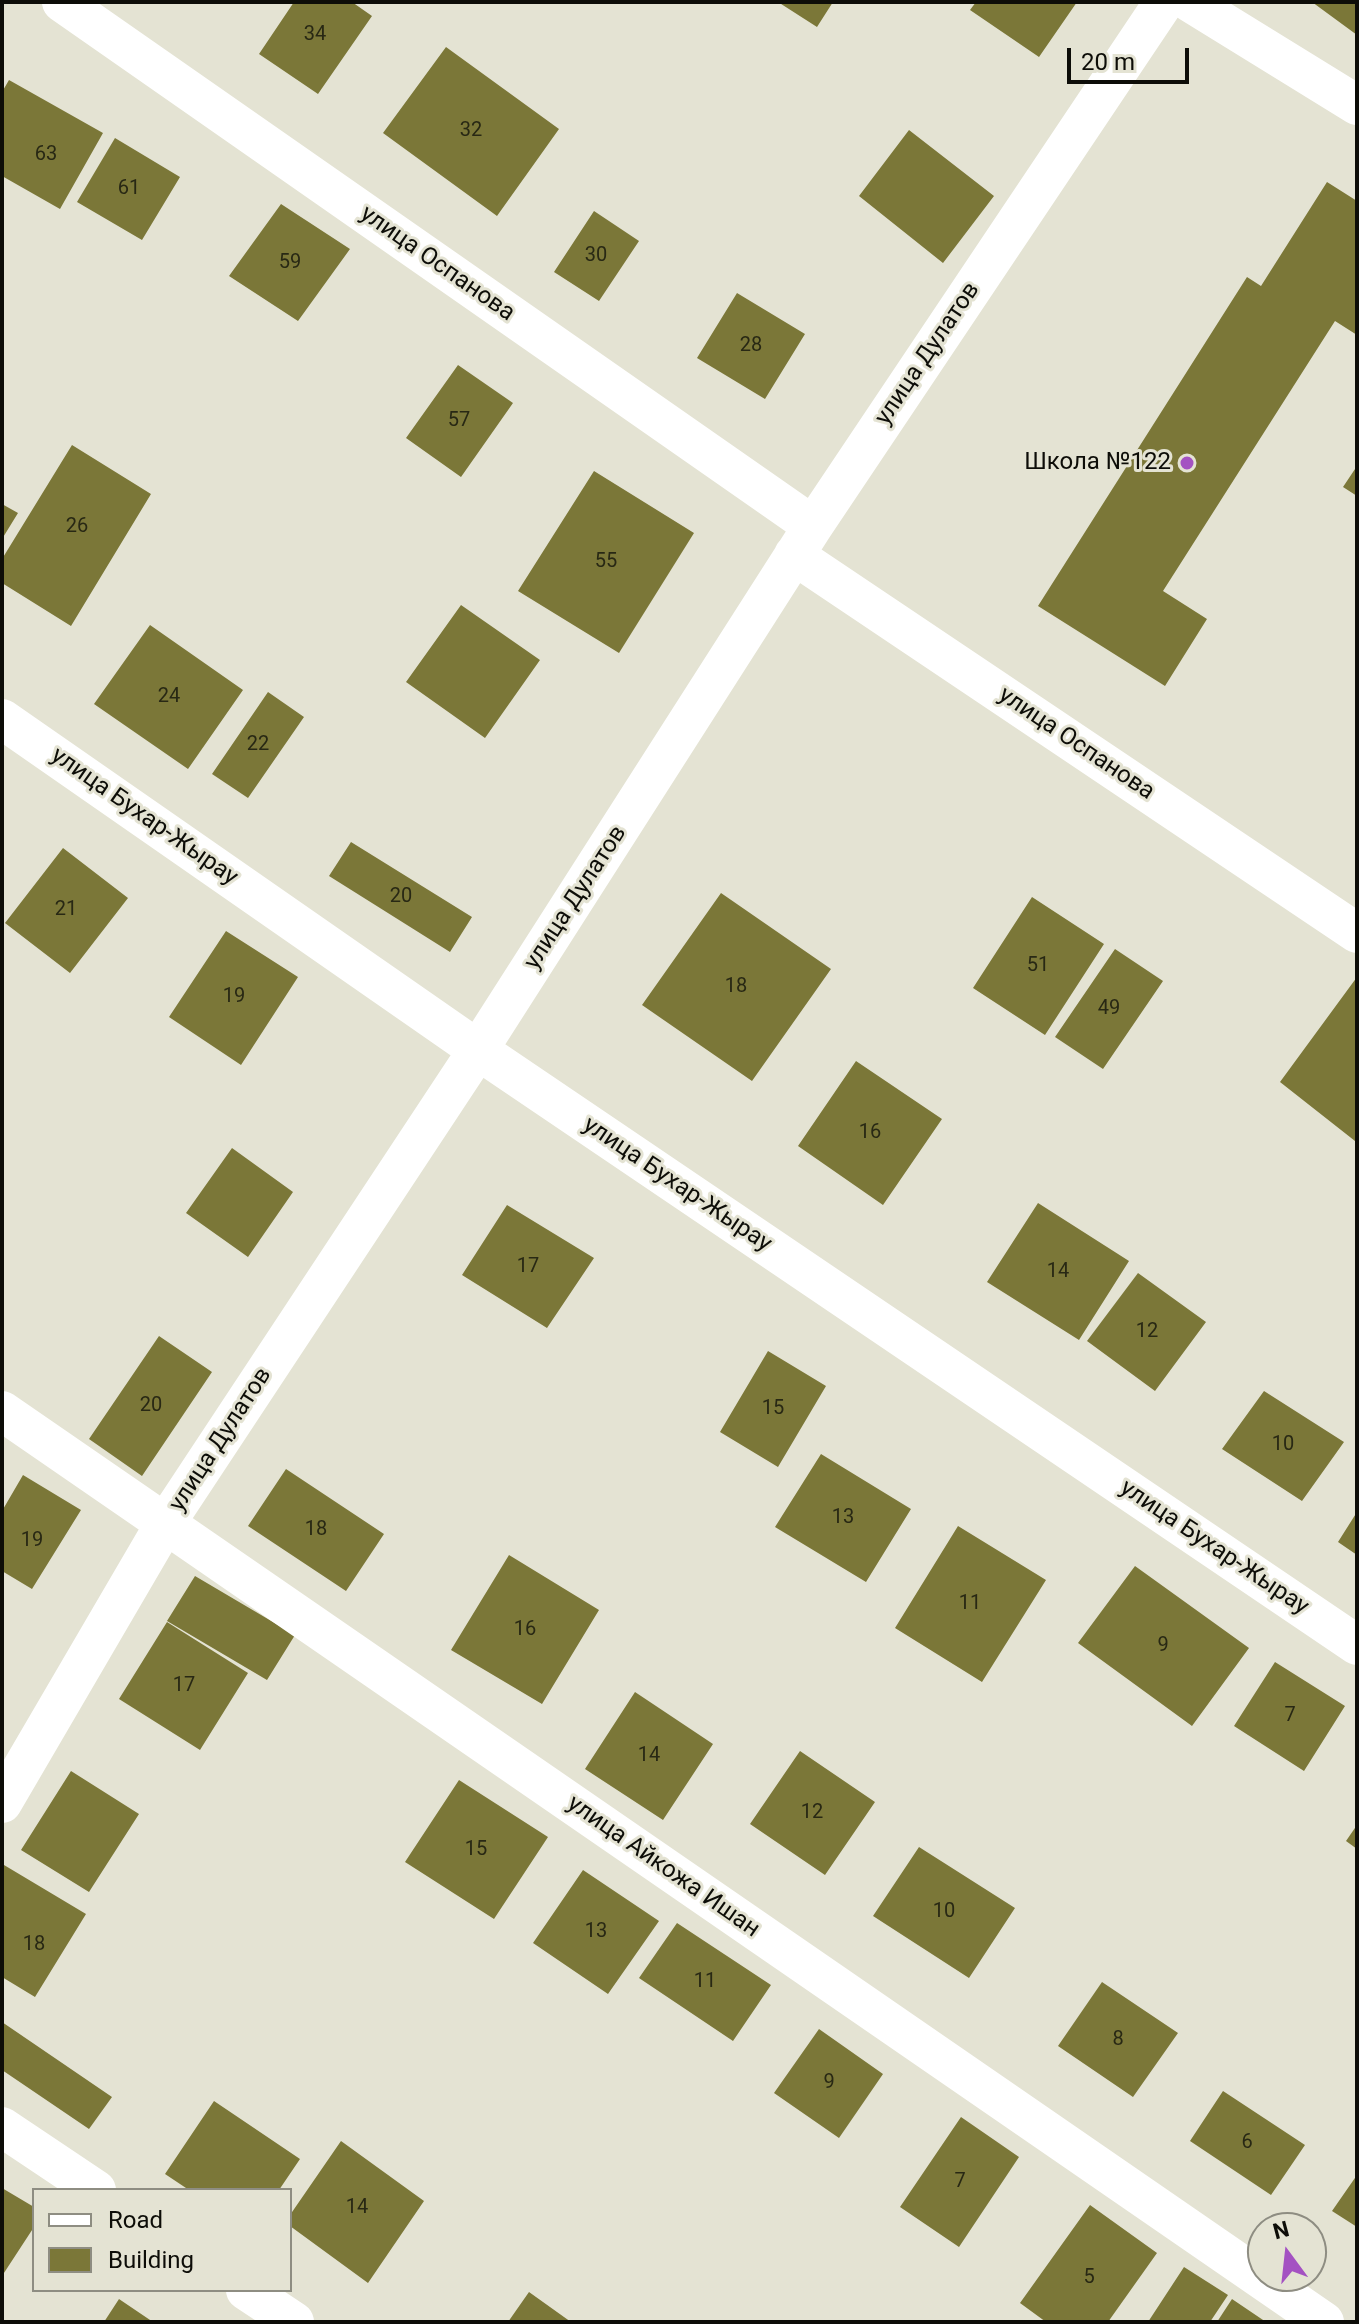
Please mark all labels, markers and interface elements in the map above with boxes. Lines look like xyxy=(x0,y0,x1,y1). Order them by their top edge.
house number: 34 xyxy=(304,23,326,47)
scale bar xyxy=(1071,32,1193,82)
text: 20 m xyxy=(1081,48,1135,76)
house number: 32 xyxy=(460,119,482,143)
house number: 63 xyxy=(35,143,57,167)
house number: 61 xyxy=(118,177,140,201)
street label: улица Оспанова xyxy=(354,200,520,328)
house number: 30 xyxy=(585,244,607,268)
house number: 59 xyxy=(279,251,301,275)
street label: улица Дулатов xyxy=(870,277,986,431)
house number: 28 xyxy=(740,334,762,358)
house number: 57 xyxy=(448,409,470,433)
place label: Школа №122 xyxy=(1024,449,1171,477)
marker: Школа №122 xyxy=(1178,454,1196,472)
house number: 26 xyxy=(66,515,88,539)
house number: 55 xyxy=(595,550,617,574)
street label: улица Оспанова xyxy=(992,681,1160,807)
house number: 24 xyxy=(158,685,180,709)
house number: 22 xyxy=(247,733,269,757)
street label: улица Бухар-Жырау xyxy=(45,742,243,892)
street label: улица Дулатов xyxy=(519,821,633,975)
house number: 20 xyxy=(390,885,412,909)
house number: 21 xyxy=(55,898,77,922)
house number: 51 xyxy=(1027,954,1049,978)
house number: 18 xyxy=(725,975,747,999)
house number: 19 xyxy=(223,985,245,1009)
house number: 49 xyxy=(1098,997,1120,1021)
street label: улица Бухар-Жырау xyxy=(577,1111,777,1259)
house number: 16 xyxy=(859,1121,881,1145)
house number: 17 xyxy=(517,1255,539,1279)
house number: 14 xyxy=(1047,1260,1069,1284)
house number: 12 xyxy=(1136,1320,1158,1344)
street label: улица Дулатов xyxy=(164,1363,278,1517)
house number: 20 xyxy=(140,1394,162,1418)
house number: 15 xyxy=(762,1397,784,1421)
house number: 10 xyxy=(1272,1433,1294,1457)
street label: улица Бухар-Жырау xyxy=(1114,1474,1314,1622)
house number: 13 xyxy=(832,1506,854,1530)
house number: 18 xyxy=(305,1518,327,1542)
house number: 19 xyxy=(21,1529,43,1553)
house number: 11 xyxy=(959,1592,981,1616)
house number: 16 xyxy=(514,1618,536,1642)
house number: 9 xyxy=(1157,1634,1169,1658)
house number: 17 xyxy=(173,1674,195,1698)
house number: 7 xyxy=(1284,1704,1296,1728)
house number: 14 xyxy=(638,1744,660,1768)
street label: улица Айкожа Ишан xyxy=(561,1790,765,1944)
house number: 12 xyxy=(801,1801,823,1825)
house number: 15 xyxy=(465,1838,487,1862)
house number: 10 xyxy=(933,1900,955,1924)
house number: 13 xyxy=(585,1920,607,1944)
house number: 18 xyxy=(23,1933,45,1957)
house number: 11 xyxy=(694,1970,716,1994)
house number: 8 xyxy=(1112,2028,1124,2052)
house number: 9 xyxy=(823,2071,835,2095)
house number: 6 xyxy=(1241,2131,1253,2155)
house number: 7 xyxy=(954,2170,966,2194)
legend xyxy=(32,2188,292,2292)
house number: 14 xyxy=(346,2196,368,2220)
text: Road xyxy=(108,2206,163,2234)
north arrow xyxy=(1247,2212,1327,2292)
text: N xyxy=(1270,2216,1292,2244)
text: Building xyxy=(108,2246,194,2274)
house number: 5 xyxy=(1083,2266,1095,2290)

